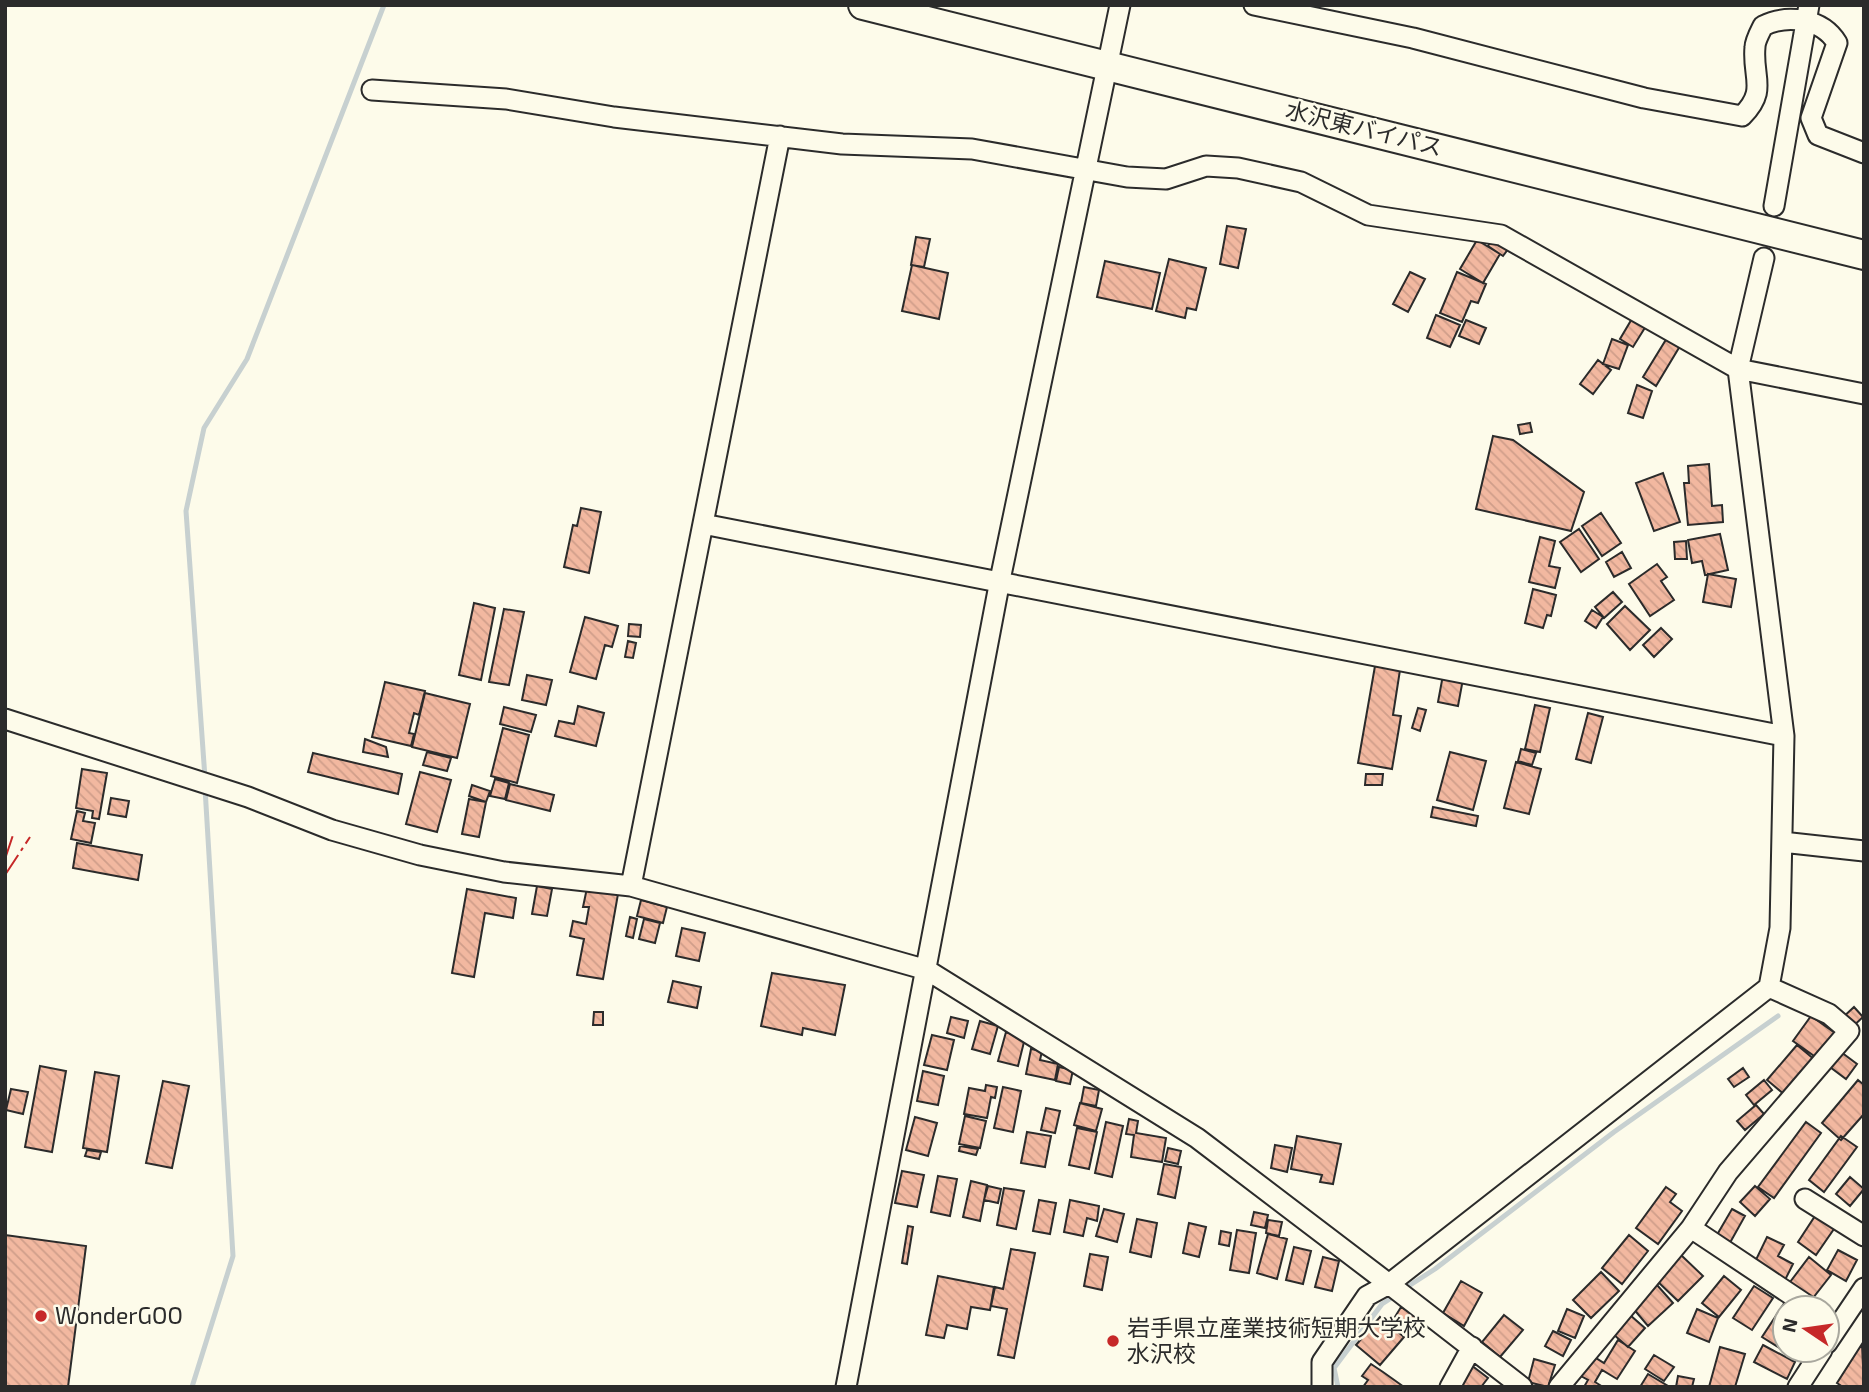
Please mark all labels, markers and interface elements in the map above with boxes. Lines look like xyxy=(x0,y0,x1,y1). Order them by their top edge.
street label: 水沢東バイパス xyxy=(1283,95,1446,161)
north arrow xyxy=(1771,1294,1841,1364)
place label: WonderGOO xyxy=(55,1301,183,1329)
marker: WonderGOO xyxy=(33,1308,49,1324)
place label: 岩手県立産業技術短期大学校 水沢校 xyxy=(1127,1313,1426,1367)
text: N xyxy=(1776,1316,1802,1334)
marker: 岩手県立産業技術短期大学校 水沢校 xyxy=(1105,1333,1121,1349)

